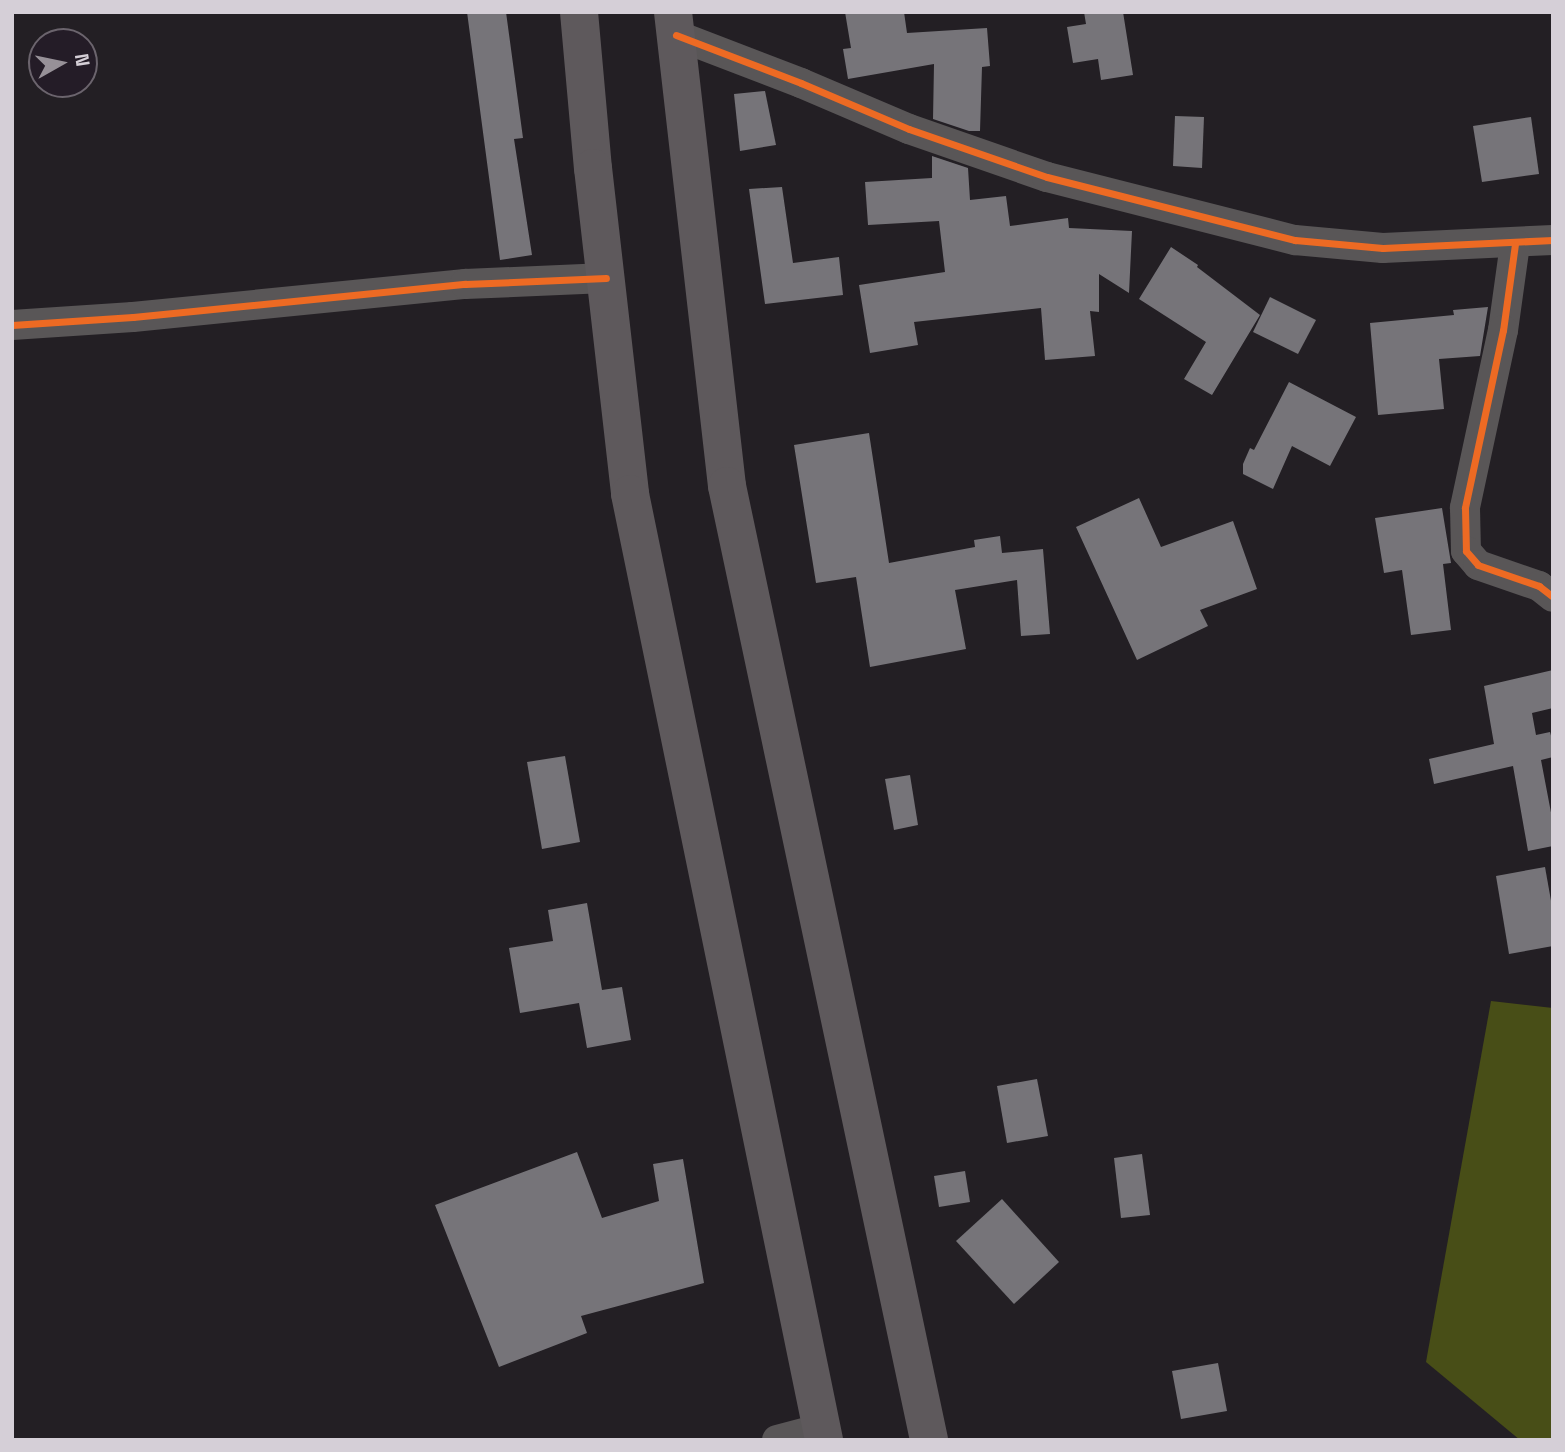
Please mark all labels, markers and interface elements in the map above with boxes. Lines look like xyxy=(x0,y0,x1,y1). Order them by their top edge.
north arrow xyxy=(28,28,98,98)
text: N xyxy=(69,52,96,68)

